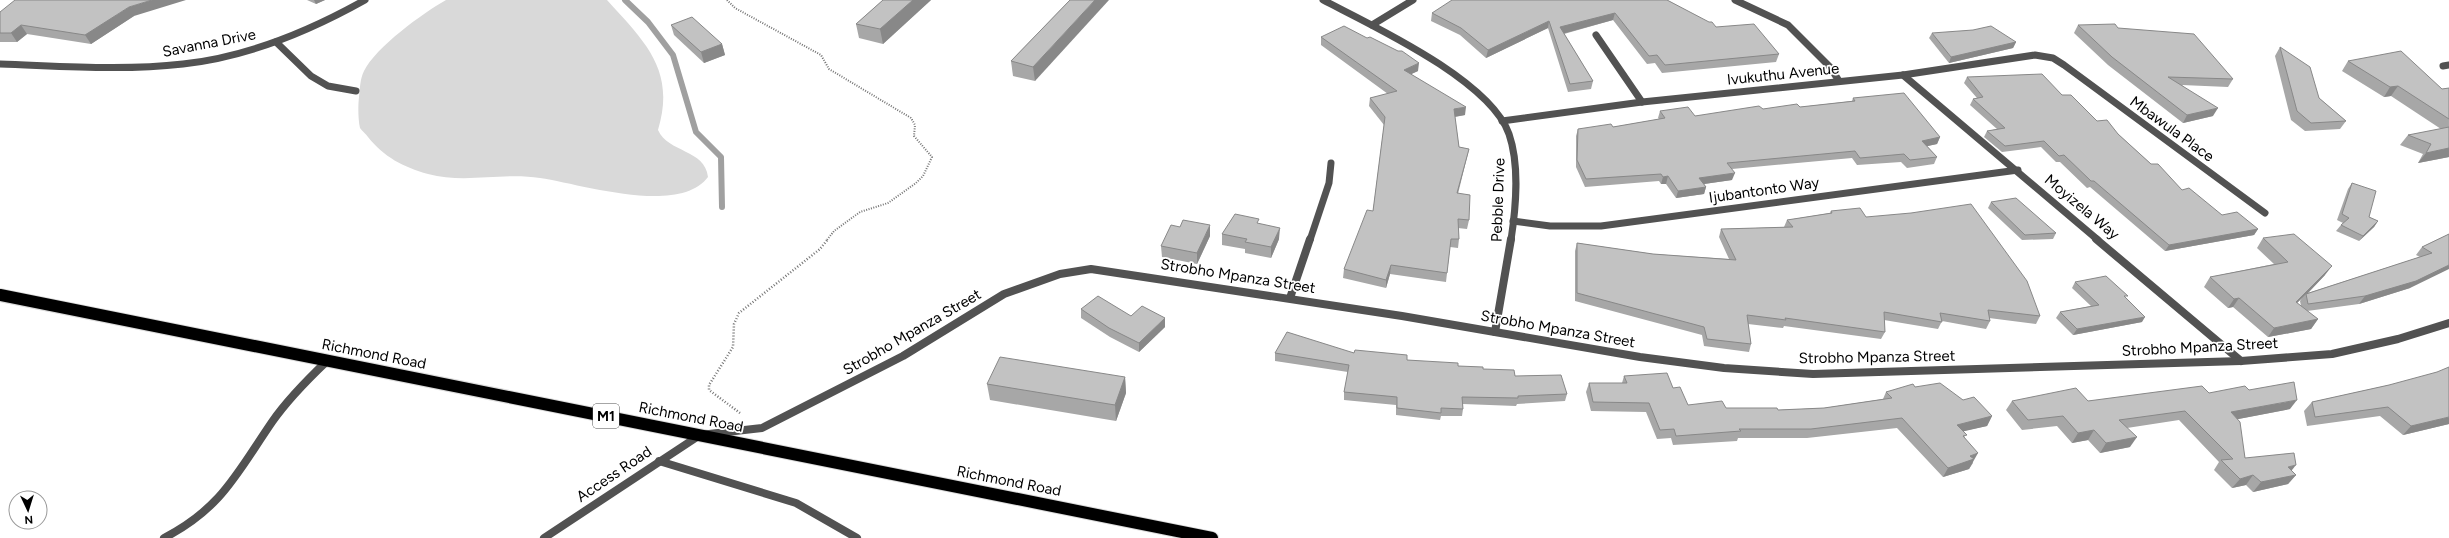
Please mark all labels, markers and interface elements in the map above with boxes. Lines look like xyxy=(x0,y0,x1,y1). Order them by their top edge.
street label: Savanna Drive xyxy=(161,25,257,61)
street label: Ivukuthu Avenue xyxy=(1726,59,1840,89)
street label: Mbawula Place xyxy=(2126,92,2218,166)
street label: Pebble Drive xyxy=(1488,158,1508,242)
street label: Moyizela Way xyxy=(2041,171,2123,244)
street label: Ijubantonto Way xyxy=(1708,173,1820,207)
street label: Strobho Mpanza Street xyxy=(1159,255,1317,297)
street label: Strobho Mpanza Street xyxy=(840,285,985,379)
street label: Strobho Mpanza Street xyxy=(1479,307,1637,352)
street label: Strobho Mpanza Street xyxy=(2121,334,2279,360)
street label: Richmond Road xyxy=(320,335,428,373)
street label: Strobho Mpanza Street xyxy=(1799,347,1956,367)
street label: Richmond Road xyxy=(637,398,745,436)
road number: M1 xyxy=(593,404,619,428)
street label: Access Road xyxy=(573,442,655,506)
street label: Richmond Road xyxy=(955,462,1063,500)
north arrow xyxy=(8,490,48,530)
text: N xyxy=(24,513,33,526)

